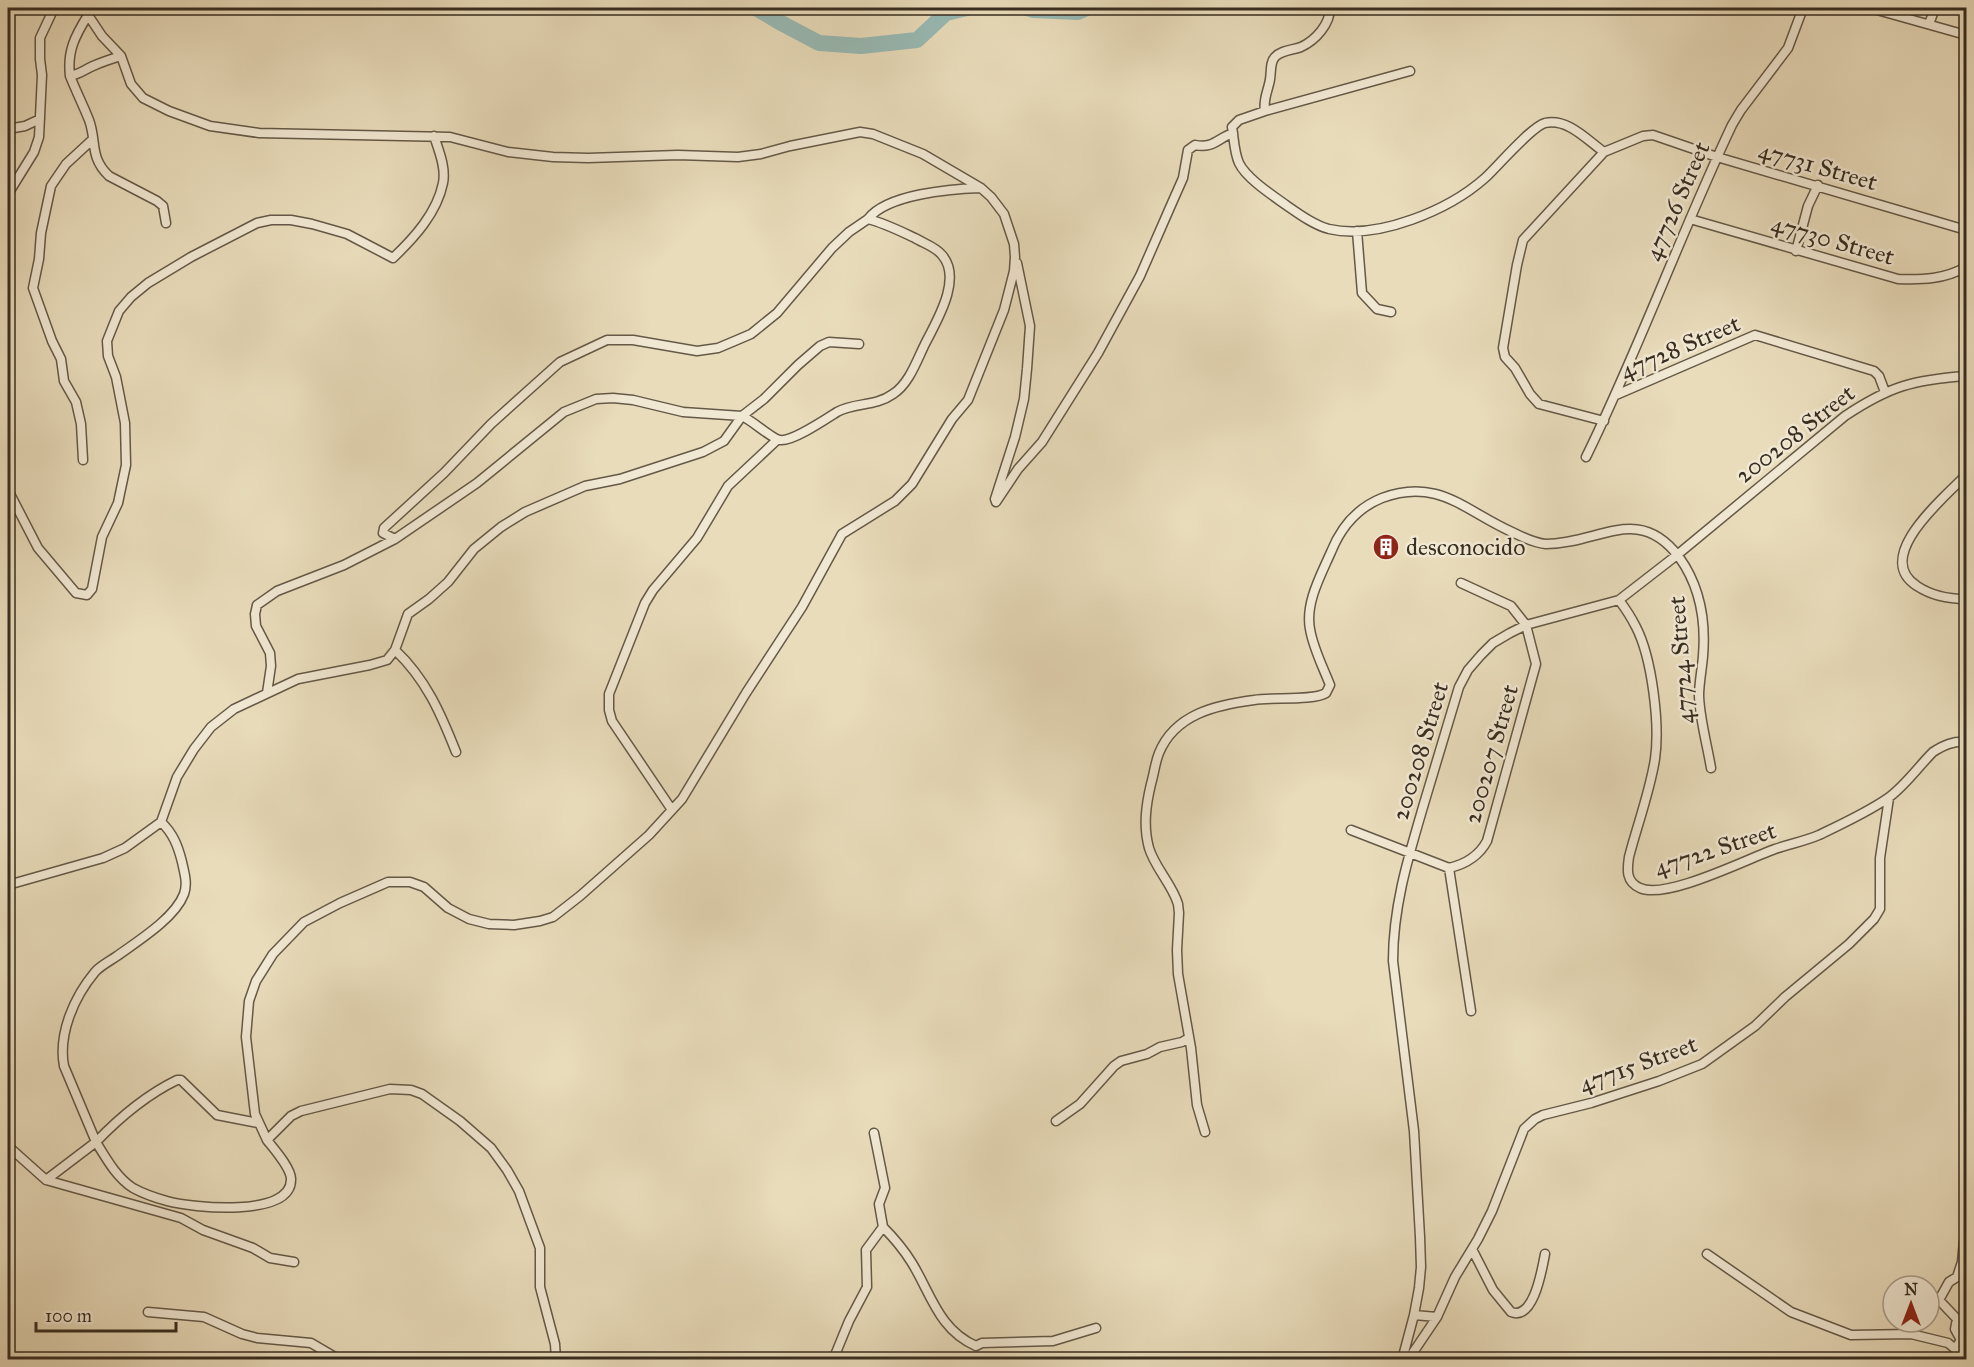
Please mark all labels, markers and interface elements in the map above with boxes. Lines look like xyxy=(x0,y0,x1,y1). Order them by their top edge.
street label: 47731 Street xyxy=(1755,135,1881,197)
street label: 47726 Street xyxy=(1637,136,1717,265)
street label: 47730 Street xyxy=(1768,208,1898,272)
street label: 47728 Street xyxy=(1616,308,1745,386)
street label: 200208 Street xyxy=(1729,378,1861,490)
building icon: desconocido xyxy=(1371,532,1401,562)
place label: desconocido xyxy=(1406,532,1525,562)
street label: 47724 Street xyxy=(1662,595,1700,725)
street label: 200208 Street xyxy=(1385,678,1455,824)
street label: 200207 Street xyxy=(1457,681,1525,827)
street label: 47722 Street xyxy=(1650,815,1780,883)
street label: 47715 Street xyxy=(1575,1029,1701,1099)
north arrow xyxy=(1881,1274,1941,1334)
text: N xyxy=(1904,1280,1918,1299)
scale bar xyxy=(36,1295,176,1333)
text: 100 m xyxy=(45,1305,92,1327)

